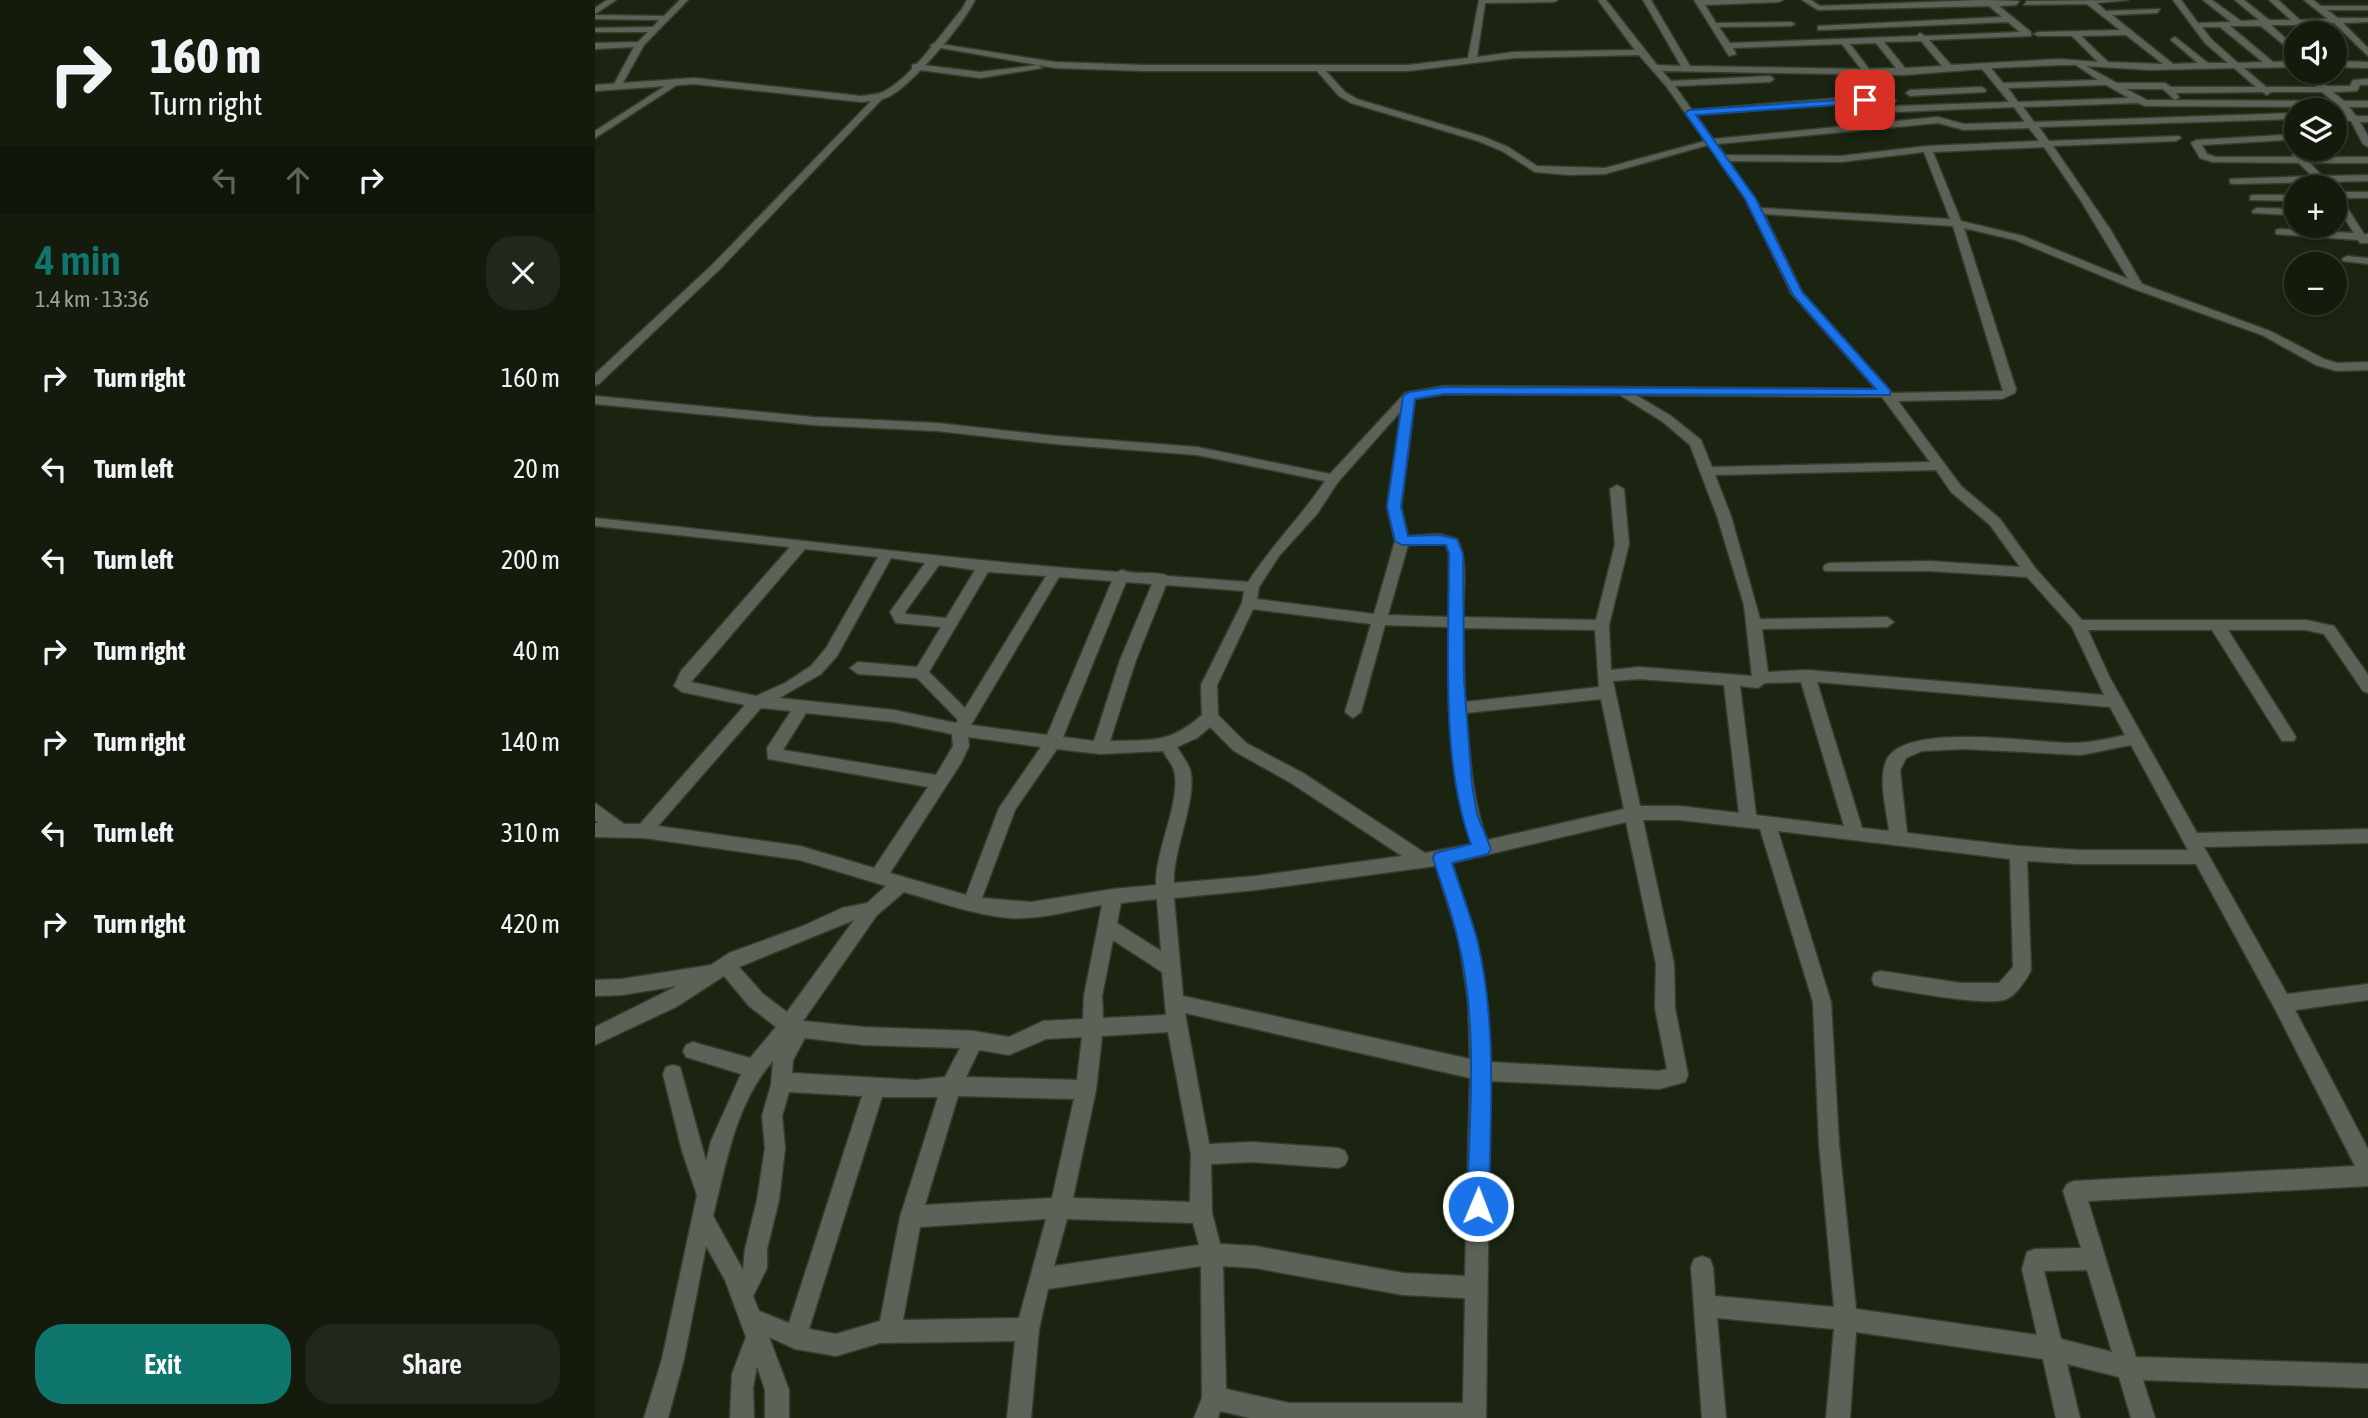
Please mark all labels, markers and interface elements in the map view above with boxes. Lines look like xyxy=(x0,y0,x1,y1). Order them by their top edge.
map controls xyxy=(2284,21,2347,315)
button: sound xyxy=(2284,21,2347,84)
text: 160 m xyxy=(150,27,261,83)
icon: right xyxy=(35,28,126,119)
pin xyxy=(1835,70,1895,130)
icon: arrive xyxy=(1846,81,1884,119)
text: Turn right xyxy=(150,85,263,122)
button: layers xyxy=(2284,98,2347,161)
icon: left xyxy=(206,161,244,199)
icon: ahead xyxy=(279,161,317,199)
icon: right xyxy=(352,161,390,199)
button: + xyxy=(2284,175,2347,238)
text: 4 min xyxy=(35,236,121,284)
button: close xyxy=(486,236,560,310)
button: − xyxy=(2284,252,2347,315)
text: 1.4 km · 13:36 xyxy=(35,286,149,312)
icon: right xyxy=(35,359,73,397)
text: Turn right xyxy=(94,363,185,393)
text: 160 m xyxy=(501,363,560,393)
icon: left xyxy=(35,450,73,488)
text: Turn left xyxy=(94,454,174,484)
text: 20 m xyxy=(513,454,560,484)
icon: left xyxy=(35,541,73,579)
text: Turn left xyxy=(94,545,174,575)
text: 200 m xyxy=(501,545,560,575)
icon: right xyxy=(35,632,73,670)
text: Turn right xyxy=(94,636,185,666)
text: 40 m xyxy=(513,636,560,666)
icon: right xyxy=(35,723,73,761)
text: Turn right xyxy=(94,727,185,757)
text: 140 m xyxy=(501,727,560,757)
icon: left xyxy=(35,814,73,852)
text: Turn left xyxy=(94,818,174,848)
text: 310 m xyxy=(501,818,560,848)
icon: right xyxy=(35,905,73,943)
text: Turn right xyxy=(94,909,185,939)
text: 420 m xyxy=(501,909,560,939)
position arrow xyxy=(1441,1169,1515,1243)
button: Exit xyxy=(35,1324,291,1404)
button: Share xyxy=(305,1324,560,1404)

